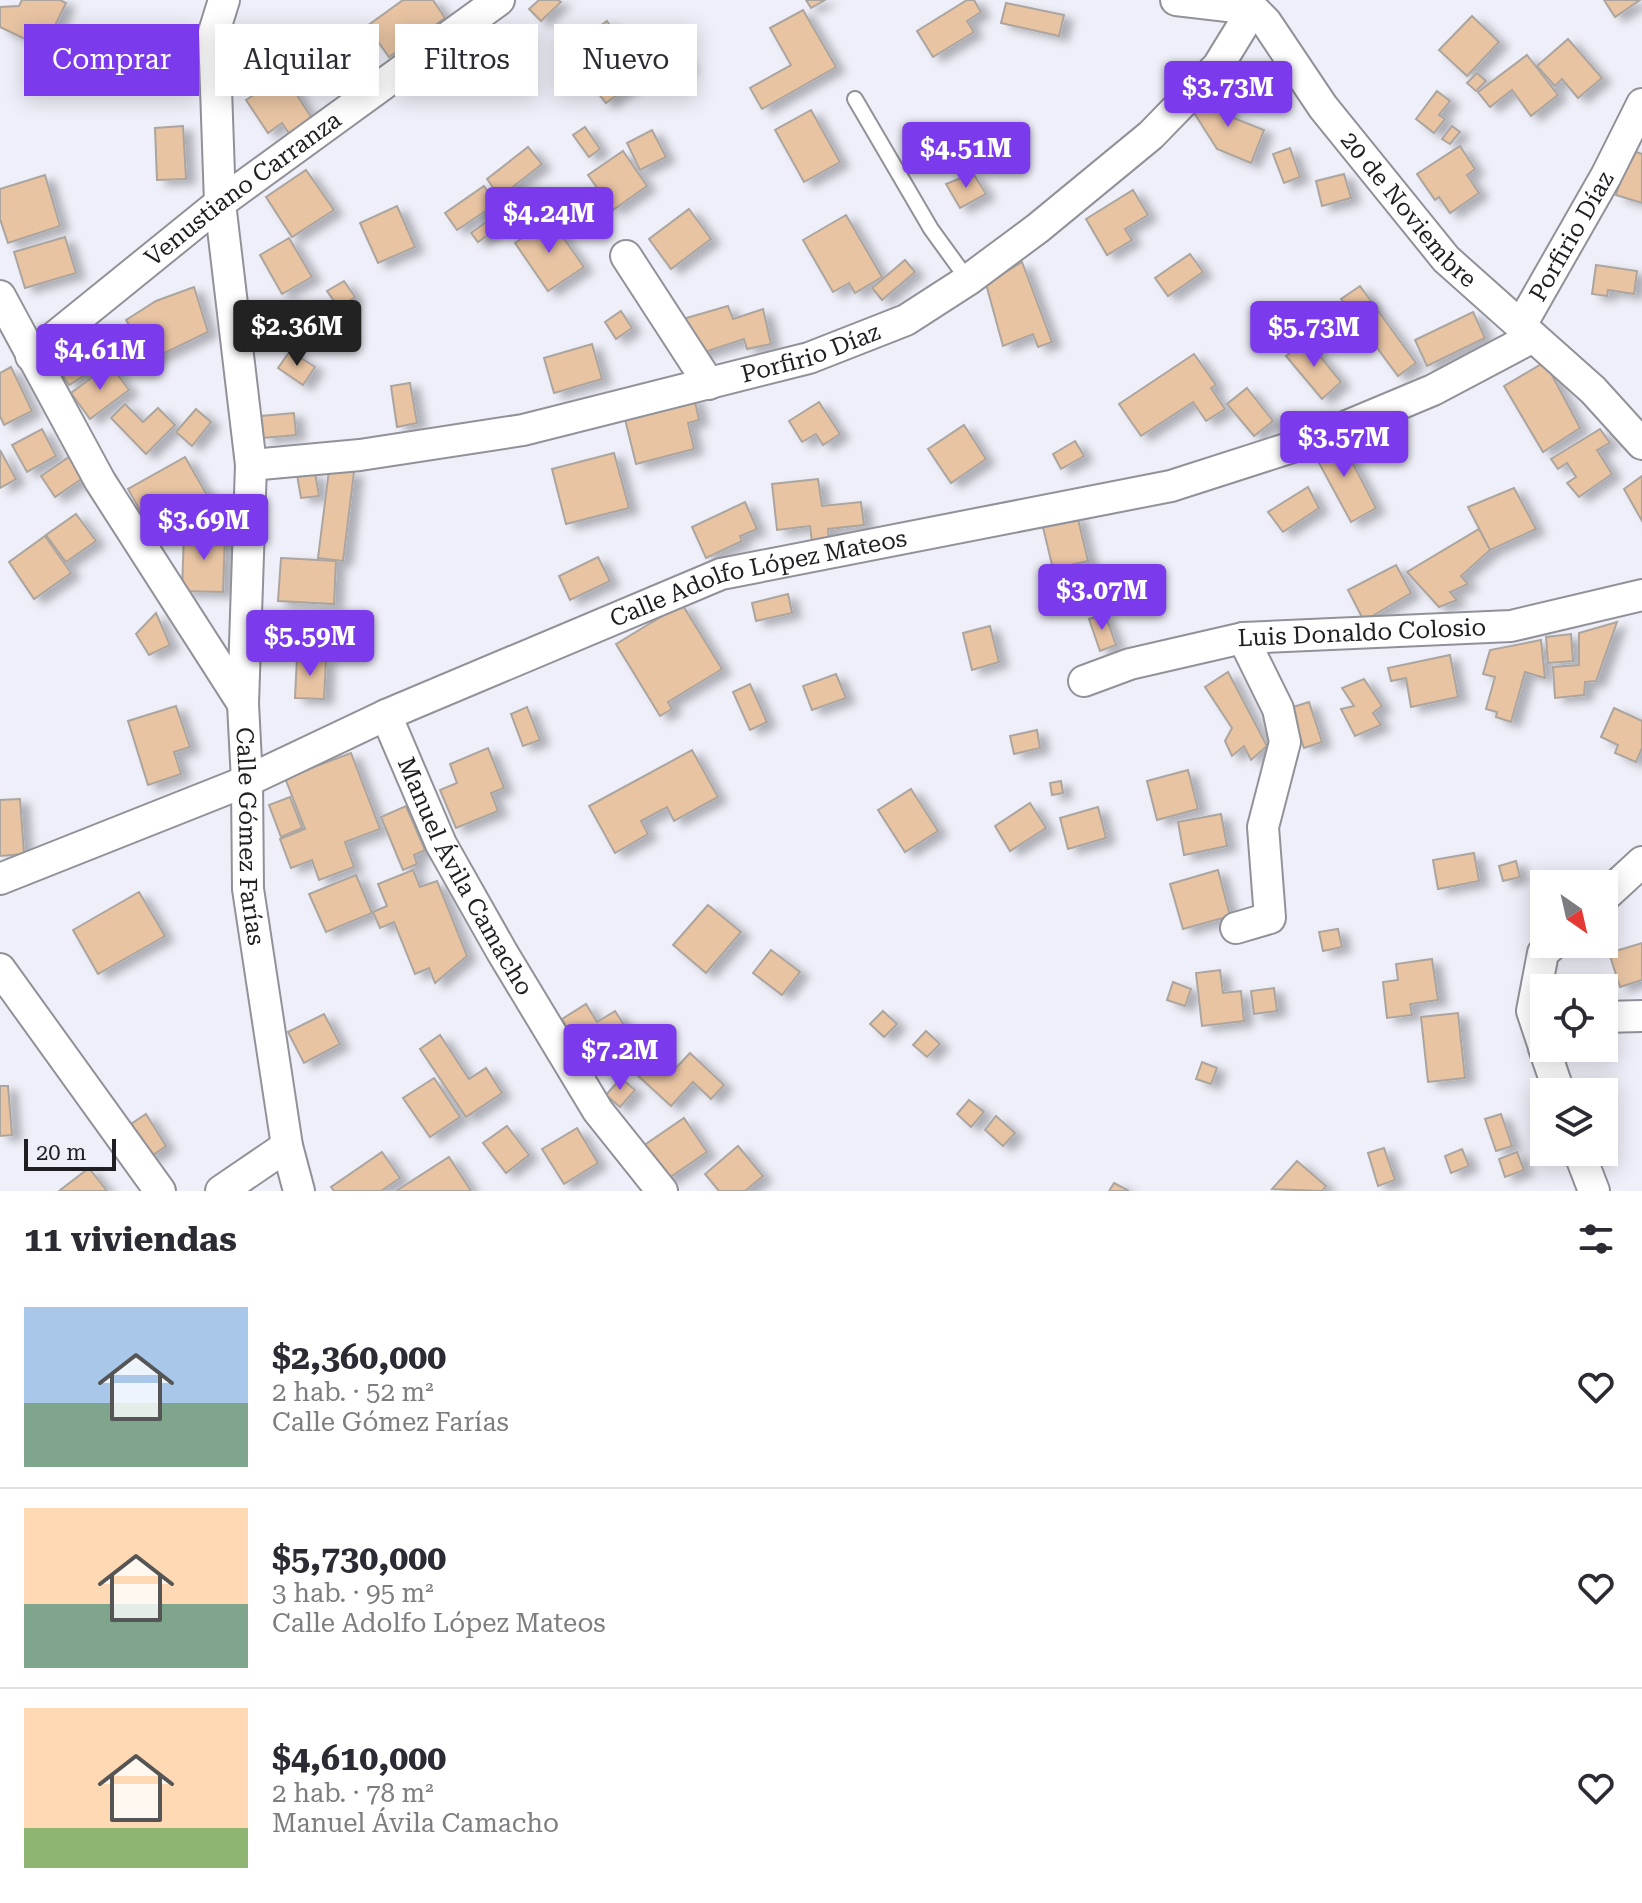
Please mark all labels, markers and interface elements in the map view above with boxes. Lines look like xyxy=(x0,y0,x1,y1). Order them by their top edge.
chip: Comprar xyxy=(24,24,199,96)
chip: Alquilar xyxy=(215,24,379,96)
chip: Filtros xyxy=(395,24,538,96)
chip: Nuevo xyxy=(554,24,697,96)
pin: $3.73M xyxy=(1163,61,1293,129)
text: $3.73M xyxy=(1182,72,1274,102)
street label: Venustiano Carranza xyxy=(139,106,346,272)
pin: $4.51M xyxy=(901,122,1031,190)
street label: 20 de Noviembre xyxy=(1335,126,1482,293)
text: $4.51M xyxy=(920,133,1012,163)
street label: Porfirio Díaz xyxy=(1524,167,1620,306)
pin: $4.24M xyxy=(484,187,614,255)
text: $4.24M xyxy=(503,198,595,228)
pin: $2.36M xyxy=(232,300,362,368)
pin: $5.73M xyxy=(1249,301,1379,369)
text: $2.36M xyxy=(251,311,343,341)
text: $5.73M xyxy=(1268,312,1360,342)
street label: Porfirio Díaz xyxy=(738,318,884,389)
pin: $4.61M xyxy=(35,324,165,392)
text: $4.61M xyxy=(54,335,146,365)
pin: $3.57M xyxy=(1279,411,1409,479)
text: $3.57M xyxy=(1298,422,1390,452)
pin: $3.69M xyxy=(139,494,269,562)
text: $3.69M xyxy=(158,505,250,535)
street label: Calle Adolfo López Mateos xyxy=(606,524,909,633)
pin: $3.07M xyxy=(1037,564,1167,632)
text: $3.07M xyxy=(1056,575,1148,605)
pin: $5.59M xyxy=(245,610,375,678)
street label: Luis Donaldo Colosio xyxy=(1237,613,1487,652)
text: $5.59M xyxy=(264,621,356,651)
street label: Calle Gómez Farías xyxy=(230,726,270,947)
street label: Manuel Ávila Camacho xyxy=(392,753,539,1001)
north arrow xyxy=(1530,870,1618,958)
map controls xyxy=(1530,870,1618,1166)
button: locate xyxy=(1530,974,1618,1062)
pin: $7.2M xyxy=(564,1024,676,1092)
text: $7.2M xyxy=(582,1035,658,1065)
button: layers xyxy=(1530,1078,1618,1166)
scale bar xyxy=(24,1135,116,1171)
text: 20 m xyxy=(36,1140,86,1165)
icon: filters xyxy=(1574,1217,1618,1261)
text: 11 viviendas xyxy=(24,1219,237,1259)
text: $2,360,000 xyxy=(272,1337,446,1377)
icon: home xyxy=(88,1339,184,1435)
icon: heart xyxy=(1574,1365,1618,1409)
text: 2 hab. · 52 m² xyxy=(272,1377,434,1407)
text: Calle Gómez Farías xyxy=(272,1407,509,1437)
text: $5,730,000 xyxy=(272,1538,446,1578)
icon: home xyxy=(88,1540,184,1636)
icon: heart xyxy=(1574,1566,1618,1610)
text: 3 hab. · 95 m² xyxy=(272,1578,434,1608)
text: Calle Adolfo López Mateos xyxy=(272,1608,606,1638)
text: $4,610,000 xyxy=(272,1738,446,1778)
icon: home xyxy=(88,1740,184,1836)
icon: heart xyxy=(1574,1766,1618,1810)
text: 2 hab. · 78 m² xyxy=(272,1778,434,1808)
text: Manuel Ávila Camacho xyxy=(272,1808,559,1838)

